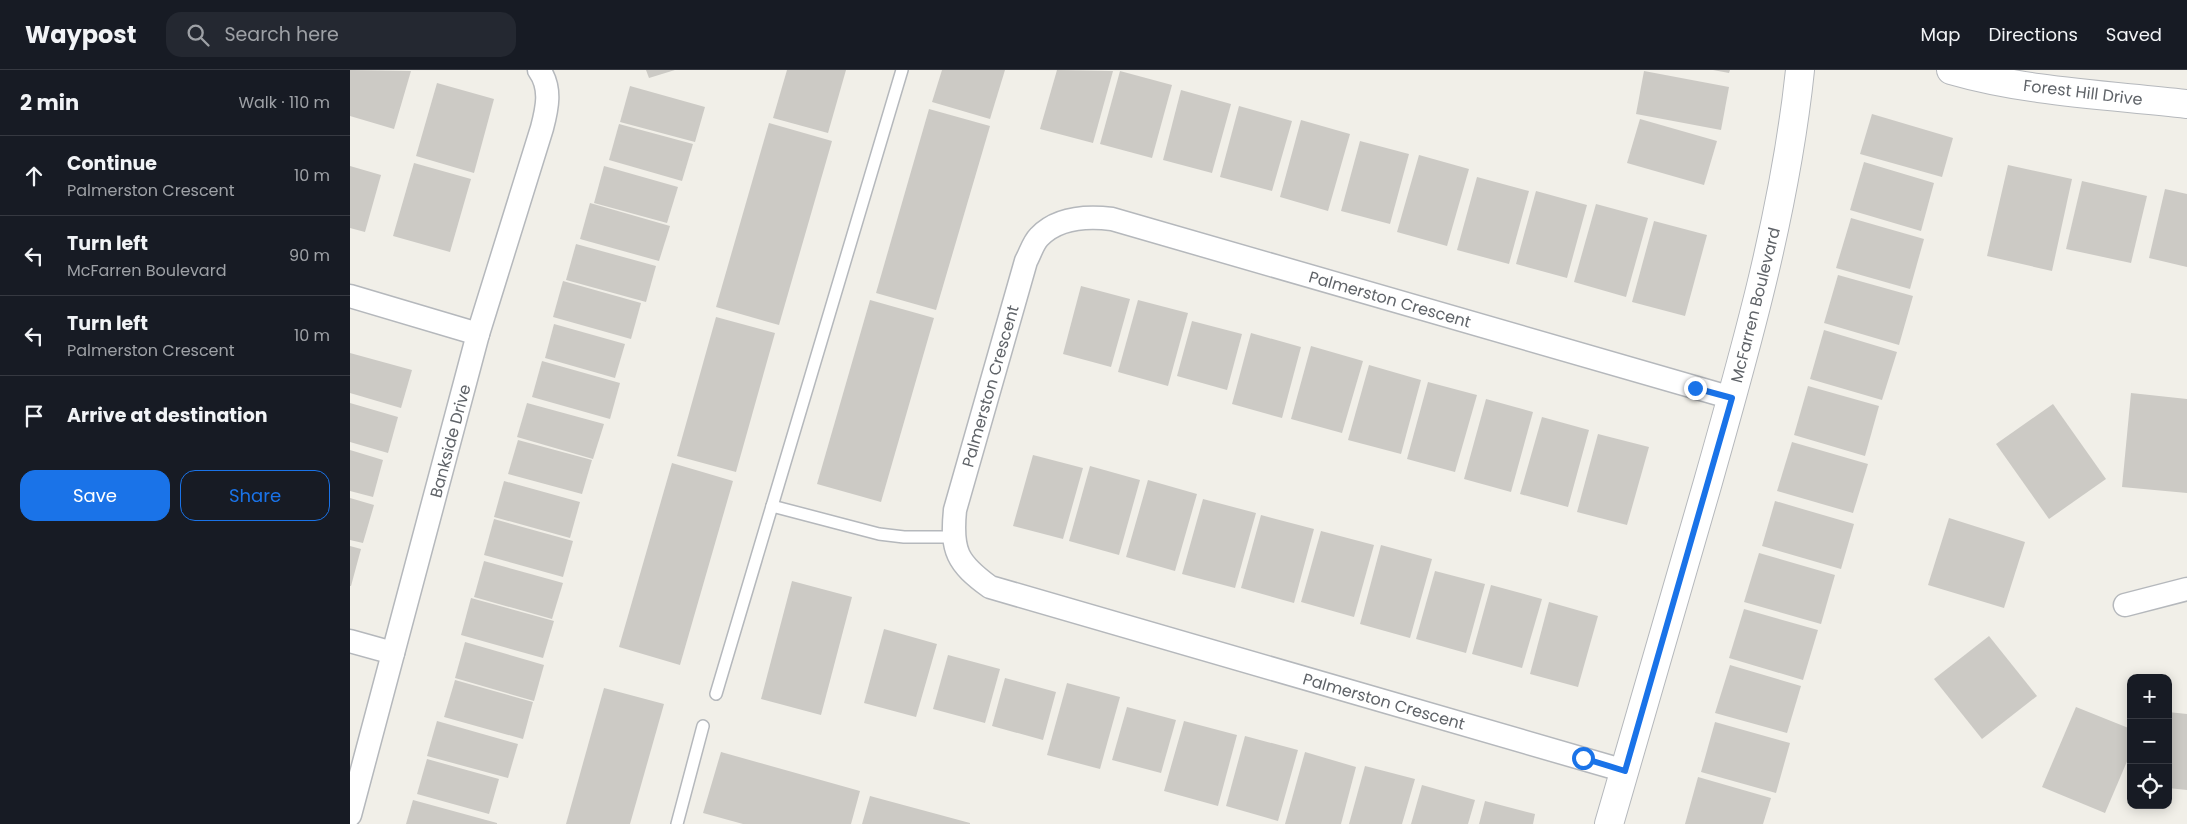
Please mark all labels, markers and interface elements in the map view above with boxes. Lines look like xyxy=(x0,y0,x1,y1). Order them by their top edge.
search box xyxy=(166,12,516,57)
text: Waypost xyxy=(25,18,136,51)
icon: search xyxy=(184,21,212,49)
text: Search here xyxy=(224,21,339,48)
text: Map xyxy=(1921,22,1960,47)
text: Directions xyxy=(1988,22,2078,47)
text: Saved xyxy=(2106,22,2162,47)
street label: Forest Hill Drive xyxy=(2022,74,2144,111)
text: 2 min xyxy=(20,88,79,117)
text: Walk · 110 m xyxy=(238,91,330,114)
text: Continue xyxy=(67,150,157,177)
icon: ahead xyxy=(20,162,48,190)
text: 10 m xyxy=(294,164,330,187)
text: Palmerston Crescent xyxy=(67,179,235,202)
street label: McFarren Boulevard xyxy=(1725,225,1786,385)
text: Turn left xyxy=(67,230,148,257)
icon: left xyxy=(20,242,48,270)
text: 90 m xyxy=(289,244,330,267)
text: McFarren Boulevard xyxy=(67,259,226,282)
street label: Palmerston Crescent xyxy=(1306,265,1474,334)
street label: Palmerston Crescent xyxy=(956,302,1025,470)
text: Turn left xyxy=(67,310,148,337)
icon: left xyxy=(20,322,48,350)
text: 10 m xyxy=(294,324,330,347)
text: Palmerston Crescent xyxy=(67,339,235,362)
route end xyxy=(1684,377,1707,400)
street label: Bankside Drive xyxy=(424,382,477,500)
icon: arrive xyxy=(20,402,48,430)
text: Arrive at destination xyxy=(67,402,268,429)
button: Save xyxy=(20,470,170,521)
button: Share xyxy=(180,470,330,521)
street label: Palmerston Crescent xyxy=(1300,667,1468,736)
map controls xyxy=(2127,674,2172,809)
button: + xyxy=(2127,674,2172,719)
button: − xyxy=(2127,719,2172,764)
route start xyxy=(1572,747,1595,770)
button: locate xyxy=(2127,764,2172,809)

